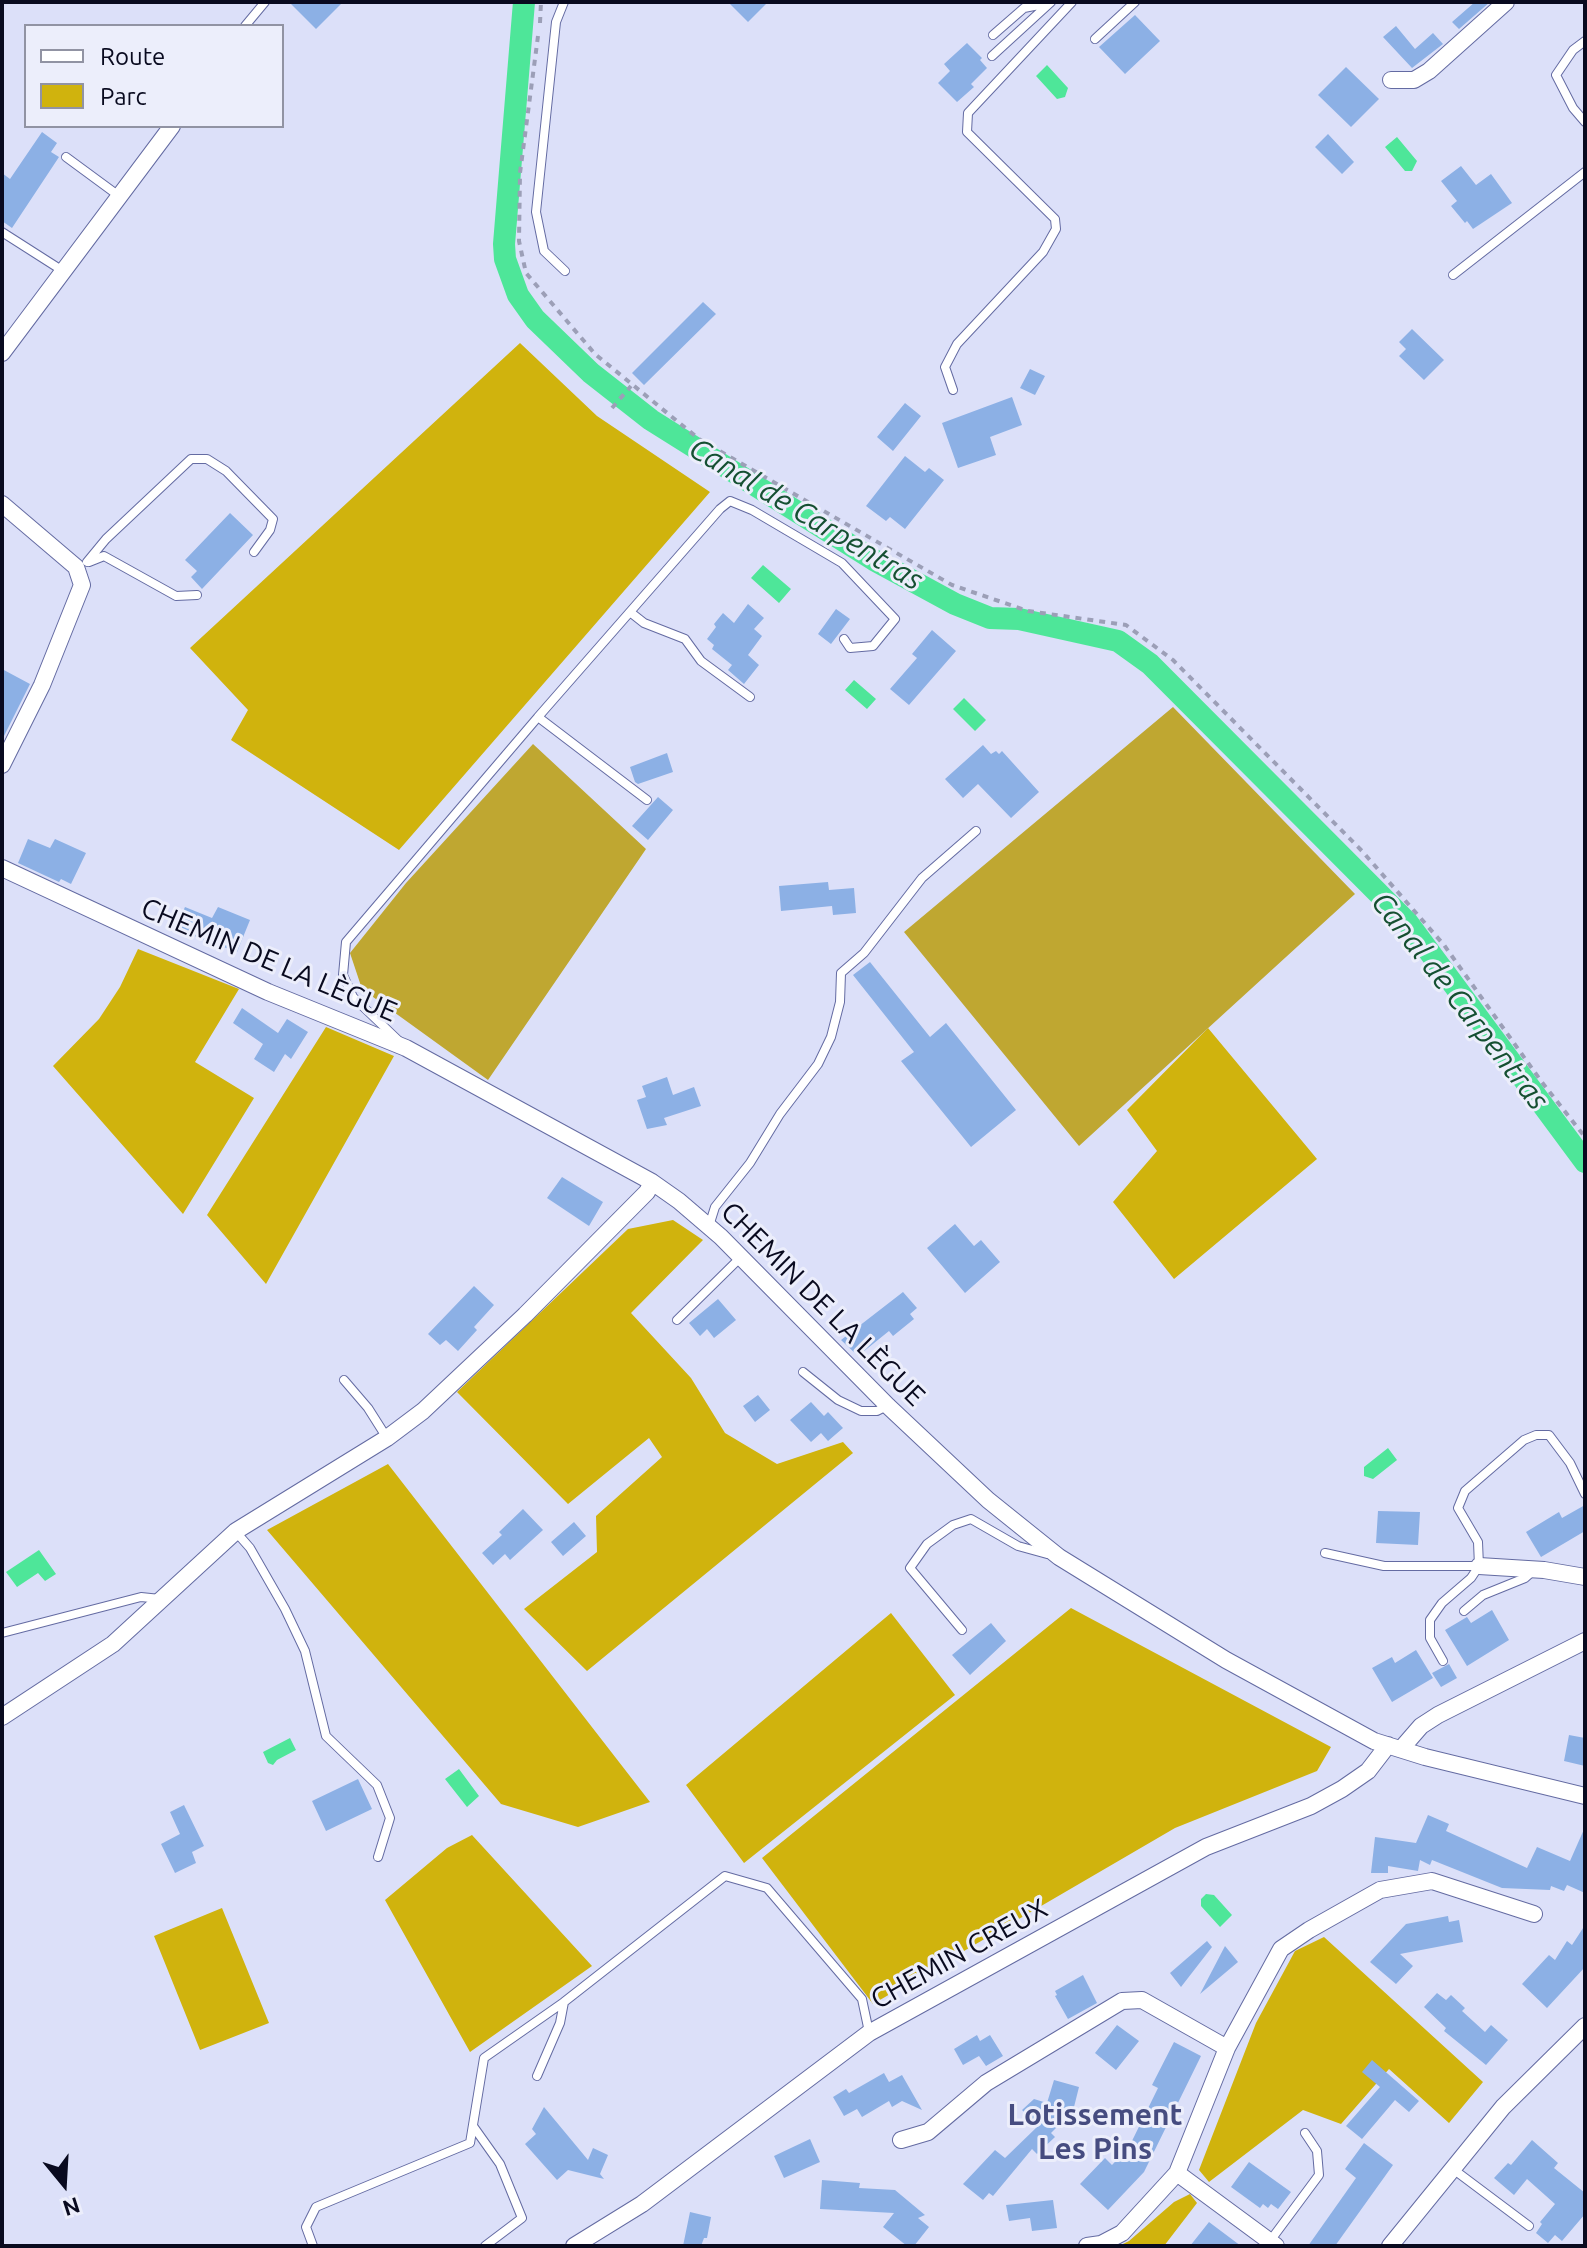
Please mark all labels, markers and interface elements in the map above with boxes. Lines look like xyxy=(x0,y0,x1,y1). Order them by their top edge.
legend xyxy=(24,24,284,128)
text: Route xyxy=(100,43,165,70)
text: Parc xyxy=(100,83,147,110)
water label: Canal de Carpentras xyxy=(682,430,930,598)
water label: Canal de Carpentras xyxy=(1364,885,1556,1117)
street label: CHEMIN DE LA LÈGUE xyxy=(136,891,402,1029)
street label: CHEMIN DE LA LÈGUE xyxy=(714,1195,932,1413)
street label: CHEMIN CREUX xyxy=(865,1892,1053,2016)
district label: Lotissement Les Pins xyxy=(1007,2097,1183,2168)
north arrow xyxy=(24,2144,104,2224)
text: N xyxy=(60,2193,83,2222)

